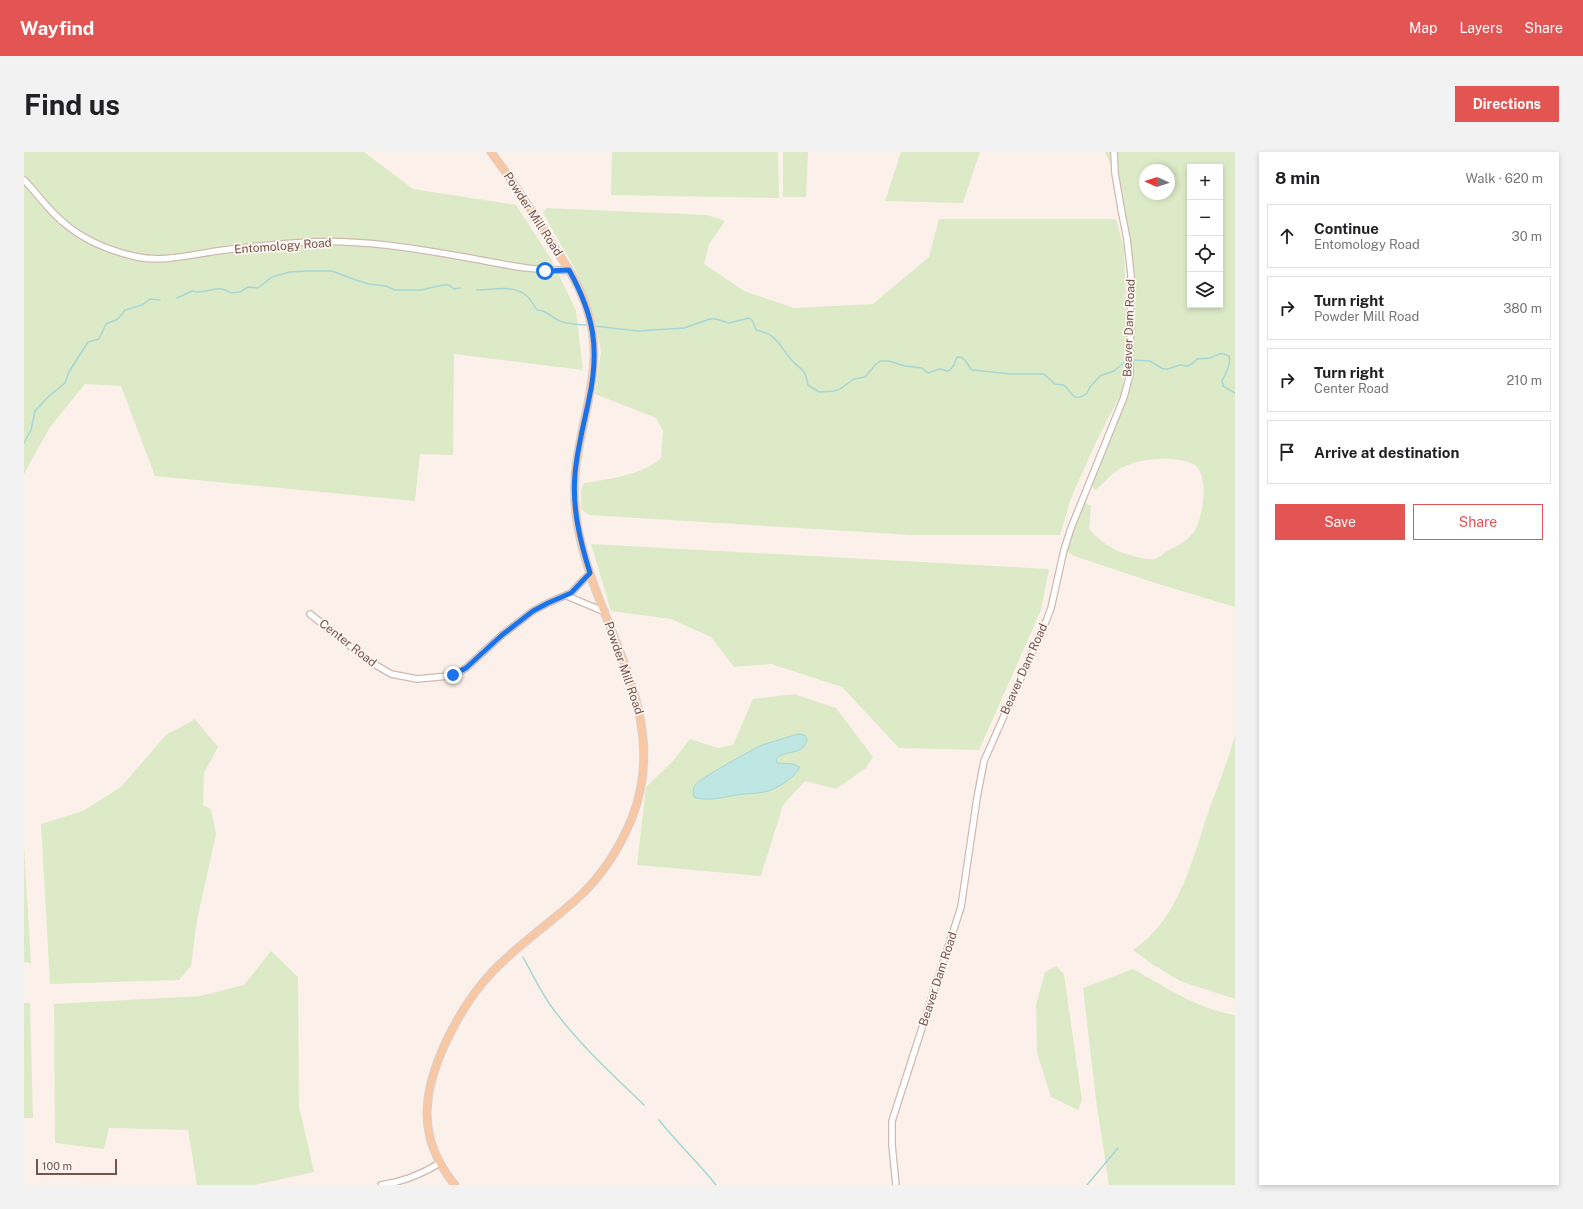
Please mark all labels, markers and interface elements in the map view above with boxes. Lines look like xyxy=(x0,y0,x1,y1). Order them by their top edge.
text: Wayfind xyxy=(20,17,94,39)
text: Map xyxy=(1409,20,1437,36)
text: Layers xyxy=(1459,20,1503,36)
text: Share xyxy=(1525,20,1563,36)
button: Directions xyxy=(1455,86,1559,122)
text: Find us xyxy=(24,88,120,121)
north arrow xyxy=(1139,164,1175,200)
map controls xyxy=(1187,164,1223,308)
button: + xyxy=(1187,164,1223,200)
text: 8 min xyxy=(1275,168,1320,188)
street label: Powder Mill Road xyxy=(501,169,565,259)
text: Walk · 620 m xyxy=(1465,171,1543,186)
button: − xyxy=(1187,200,1223,236)
text: Continue xyxy=(1314,220,1379,237)
icon: ahead xyxy=(1276,225,1298,247)
text: 30 m xyxy=(1512,229,1542,244)
street label: Entomology Road xyxy=(234,236,332,256)
button: locate xyxy=(1187,236,1223,272)
text: Entomology Road xyxy=(1314,237,1420,252)
route start xyxy=(536,262,554,280)
button: layers xyxy=(1187,272,1223,308)
street label: Beaver Dam Road xyxy=(1120,279,1138,377)
text: Turn right xyxy=(1314,292,1384,309)
icon: right xyxy=(1276,297,1298,319)
text: 380 m xyxy=(1503,301,1542,316)
text: Powder Mill Road xyxy=(1314,309,1419,324)
text: Turn right xyxy=(1314,364,1384,381)
icon: right xyxy=(1276,369,1298,391)
text: 210 m xyxy=(1507,373,1542,388)
text: Center Road xyxy=(1314,381,1389,396)
icon: arrive xyxy=(1276,441,1298,463)
text: Arrive at destination xyxy=(1314,444,1459,461)
button: Save xyxy=(1275,504,1405,540)
button: Share xyxy=(1413,504,1543,540)
street label: Center Road xyxy=(316,616,380,670)
street label: Powder Mill Road xyxy=(602,620,646,716)
street label: Beaver Dam Road xyxy=(998,621,1050,717)
route end xyxy=(444,666,462,684)
street label: Beaver Dam Road xyxy=(916,930,960,1028)
scale bar xyxy=(36,1157,117,1176)
text: 100 m xyxy=(42,1160,72,1172)

